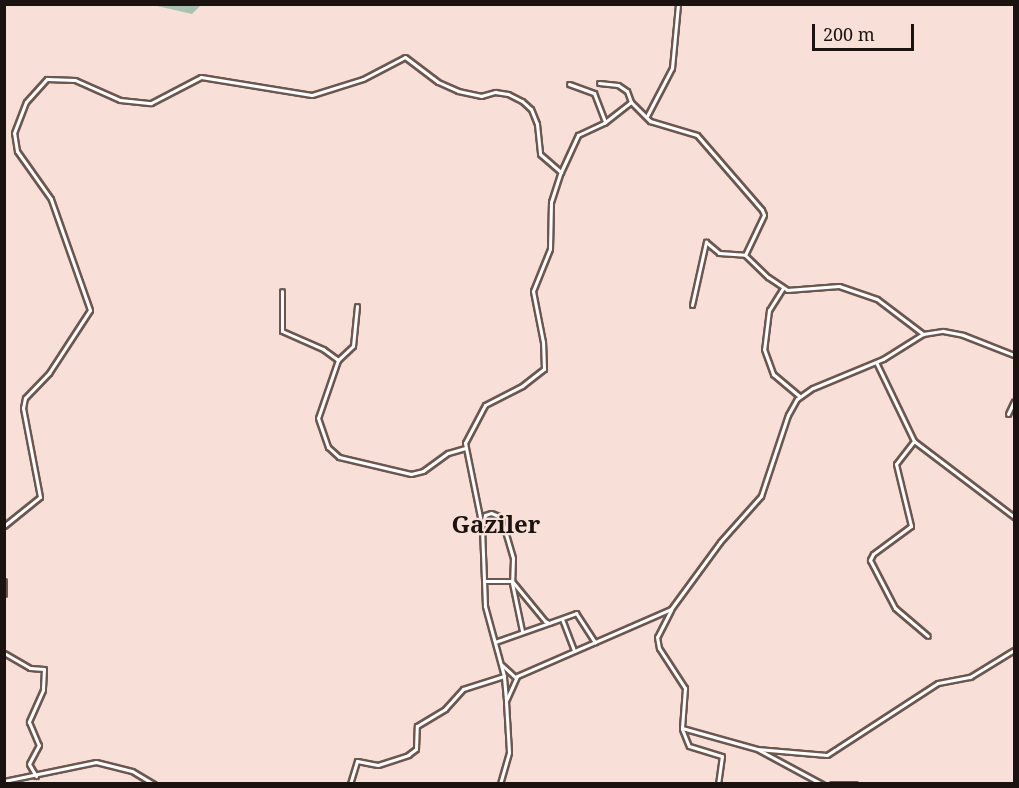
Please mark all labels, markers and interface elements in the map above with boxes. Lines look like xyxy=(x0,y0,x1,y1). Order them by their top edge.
scale bar xyxy=(815,12,917,50)
text: 200 m xyxy=(823,22,875,46)
district label: Gaziler xyxy=(452,510,540,538)

